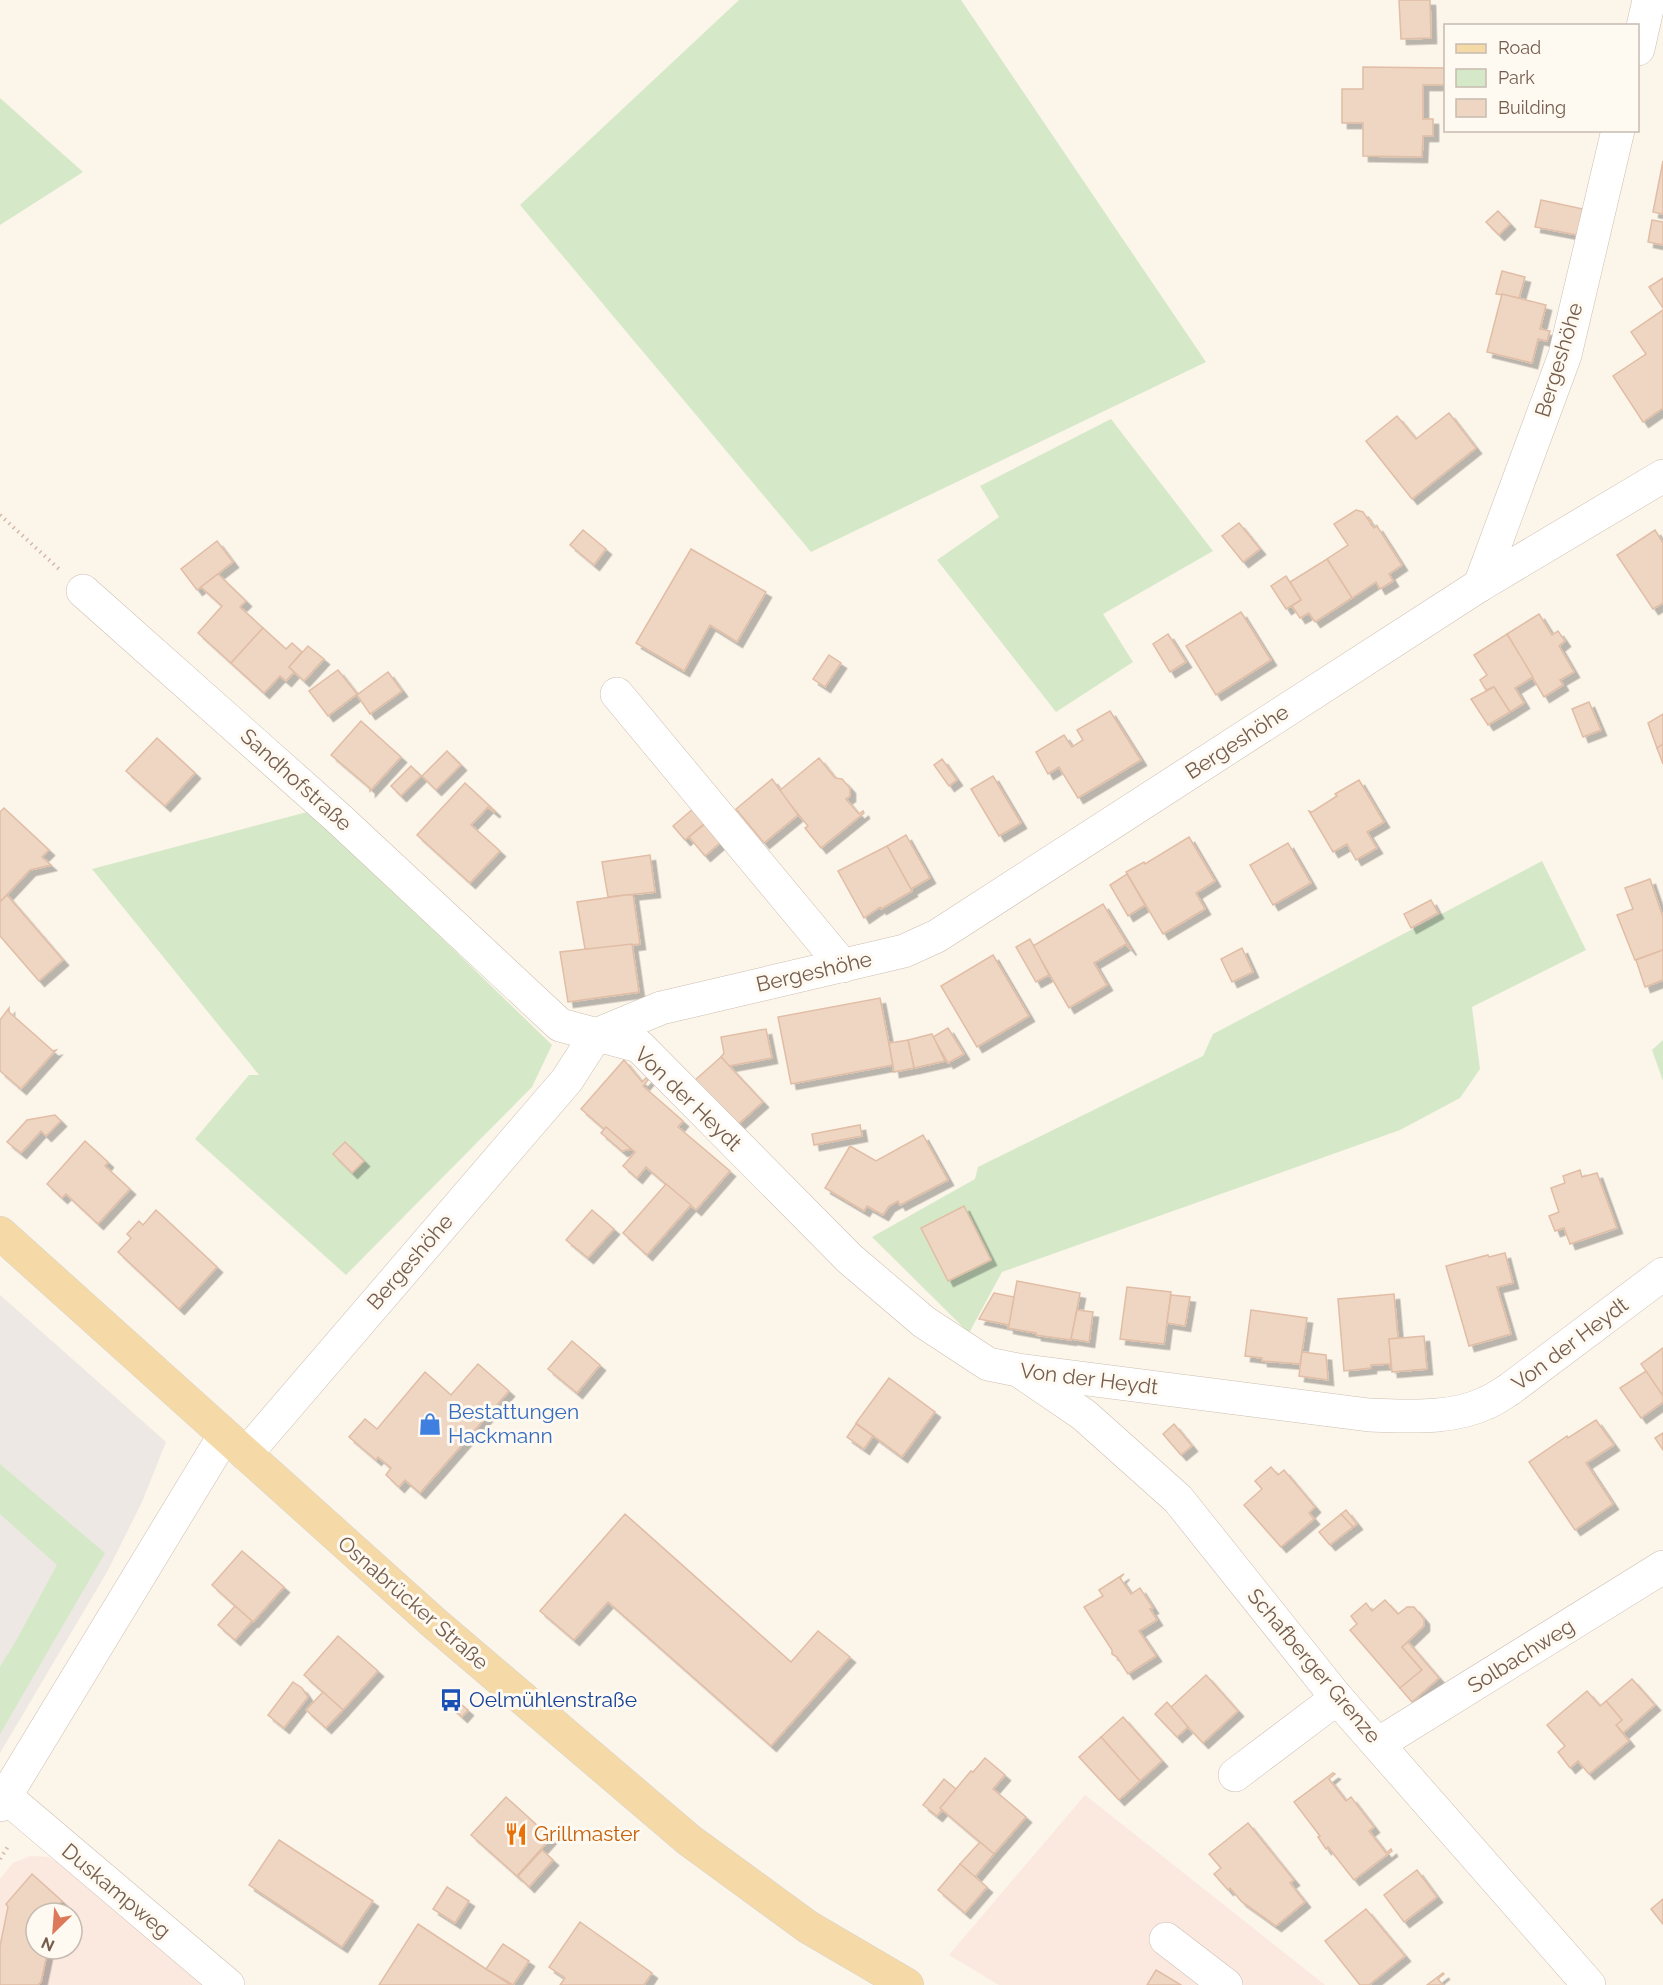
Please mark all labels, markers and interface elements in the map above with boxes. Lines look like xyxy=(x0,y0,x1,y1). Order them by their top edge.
legend xyxy=(1444,24,1639,132)
text: Road xyxy=(1498,37,1541,58)
text: Park xyxy=(1498,67,1535,88)
text: Building xyxy=(1498,97,1566,118)
street label: Bergeshöhe xyxy=(1529,300,1588,420)
street label: Bergeshöhe xyxy=(1180,699,1293,784)
street label: Sandhofstraße xyxy=(236,723,357,836)
street label: Bergeshöhe xyxy=(754,946,874,997)
street label: Von der Heydt xyxy=(630,1041,747,1156)
street label: Bergeshöhe xyxy=(361,1209,458,1314)
street label: Von der Heydt xyxy=(1507,1292,1633,1395)
street label: Von der Heydt xyxy=(1019,1358,1160,1399)
place label: Bestattungen Hackmann xyxy=(448,1399,579,1448)
shop icon: Bestattungen Hackmann xyxy=(417,1411,443,1437)
street label: Osnabrücker Straße xyxy=(333,1530,494,1675)
street label: Schafberger Grenze xyxy=(1243,1583,1386,1748)
street label: Solbachweg xyxy=(1463,1613,1579,1698)
bus stop icon: Oelmühlenstraße xyxy=(438,1687,464,1713)
place label: Oelmühlenstraße xyxy=(469,1687,637,1712)
restaurant icon: Grillmaster xyxy=(503,1821,529,1847)
place label: Grillmaster xyxy=(534,1821,640,1846)
street label: Duskampweg xyxy=(57,1838,176,1943)
north arrow xyxy=(24,1901,84,1961)
text: N xyxy=(38,1933,57,1955)

